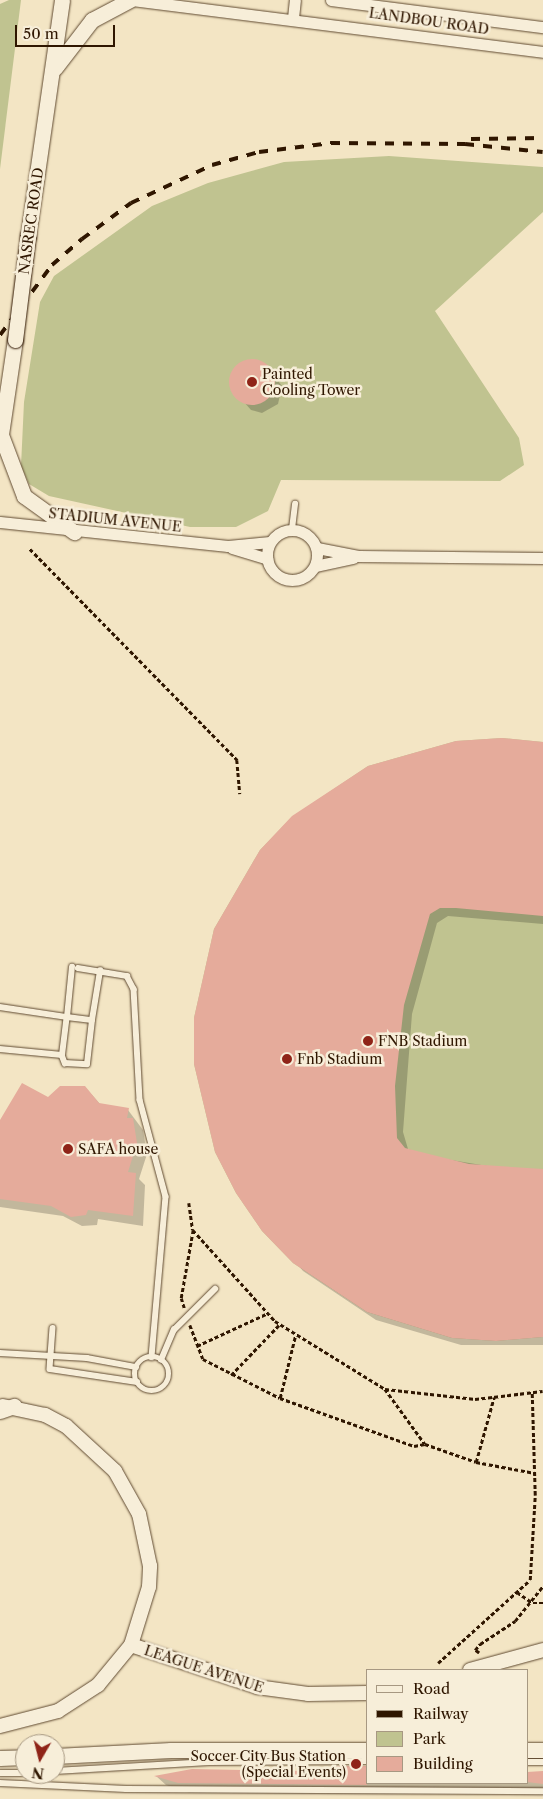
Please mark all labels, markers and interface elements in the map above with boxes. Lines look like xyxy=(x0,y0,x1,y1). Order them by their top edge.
street label: LANDBOU ROAD xyxy=(368,4,490,38)
scale bar xyxy=(18,15,118,47)
text: 50 m xyxy=(23,24,59,43)
street label: NASREC ROAD xyxy=(15,167,47,275)
place label: Painted Cooling Tower xyxy=(262,366,361,398)
marker: Painted Cooling Tower xyxy=(246,376,258,388)
street label: STADIUM AVENUE xyxy=(47,505,183,535)
place label: FNB Stadium xyxy=(378,1033,467,1049)
marker: FNB Stadium xyxy=(362,1035,374,1047)
place label: Fnb Stadium xyxy=(297,1051,382,1067)
marker: Fnb Stadium xyxy=(281,1053,293,1065)
place label: SAFA house xyxy=(78,1141,159,1157)
marker: SAFA house xyxy=(62,1143,74,1155)
street label: LEAGUE AVENUE xyxy=(142,1642,266,1696)
legend xyxy=(366,1669,528,1784)
text: Road xyxy=(413,1679,450,1698)
text: Railway xyxy=(413,1704,469,1723)
text: Park xyxy=(413,1729,446,1748)
north arrow xyxy=(15,1734,65,1784)
place label: Soccer City Bus Station (Special Events) xyxy=(190,1748,346,1780)
text: Building xyxy=(413,1754,473,1773)
marker: Soccer City Bus Station (Special Events) xyxy=(350,1758,362,1770)
text: N xyxy=(31,1763,45,1783)

